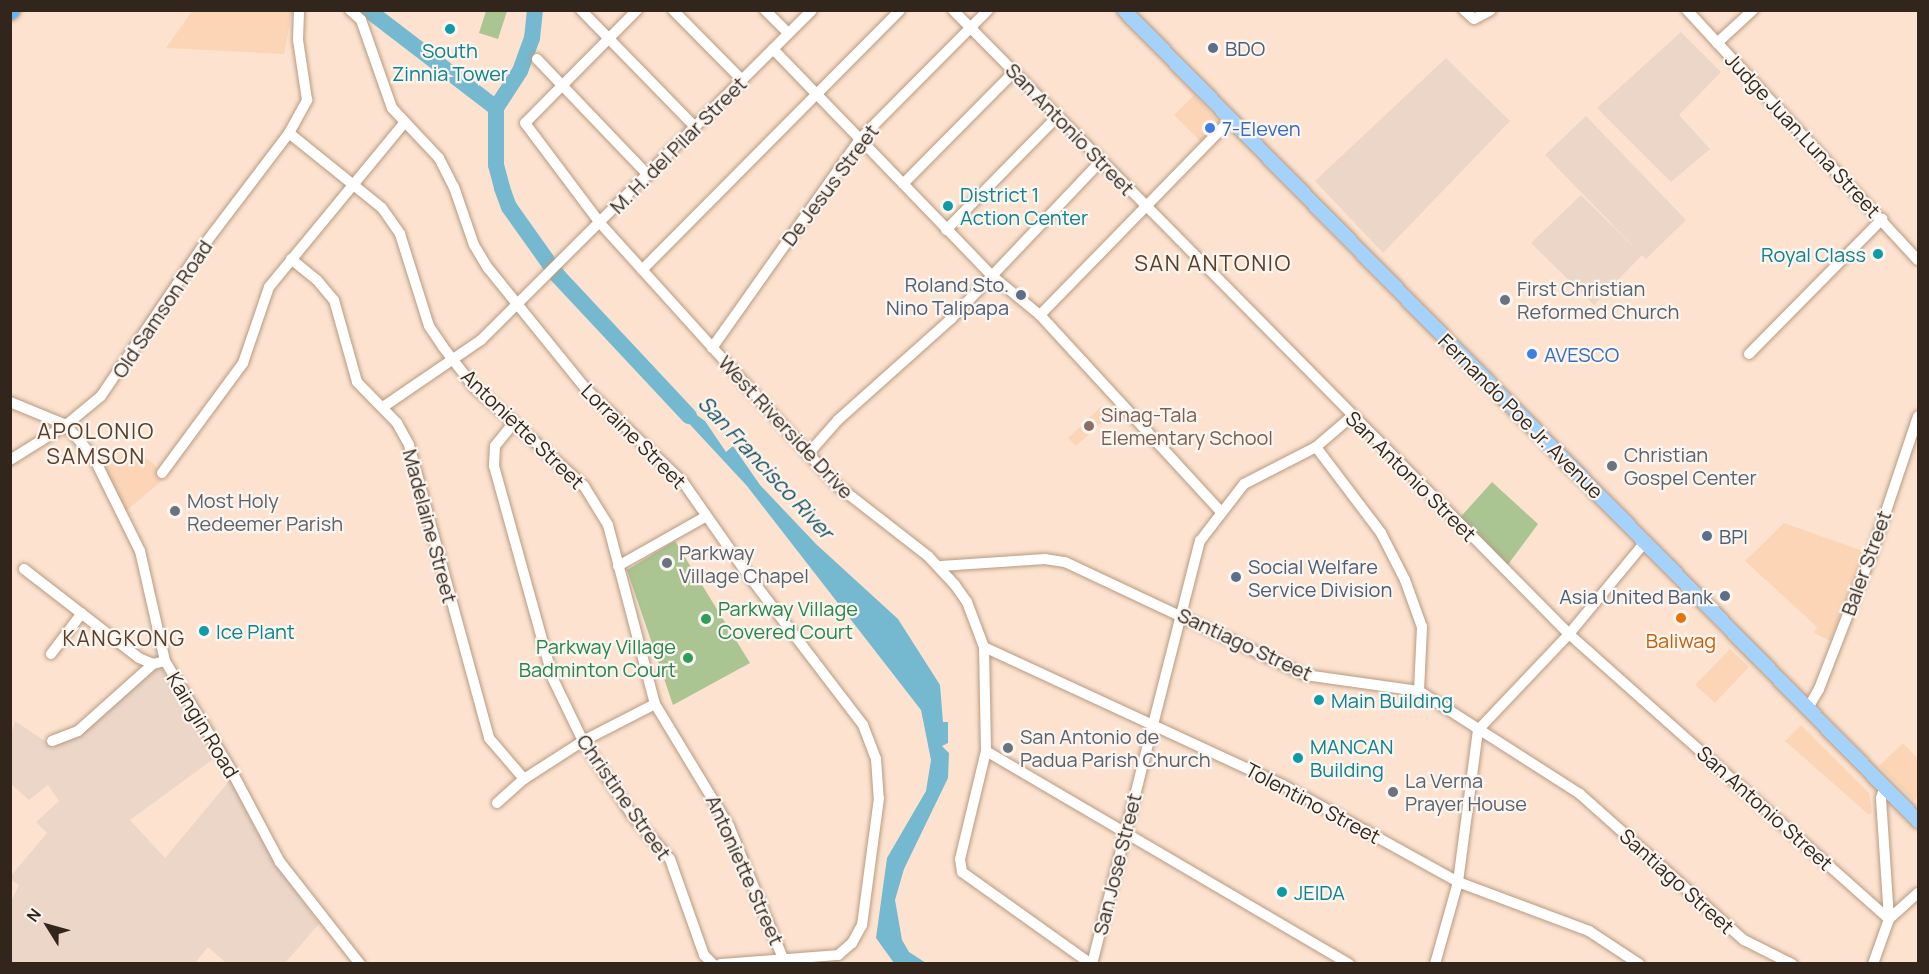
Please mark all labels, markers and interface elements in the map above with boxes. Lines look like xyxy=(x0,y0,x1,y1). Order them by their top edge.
marker: South Zinnia Tower xyxy=(443,22,457,36)
place label: BDO xyxy=(1225,36,1265,60)
place label: South Zinnia Tower xyxy=(392,38,508,85)
marker: BDO xyxy=(1206,41,1220,55)
street label: Judge Juan Luna Street xyxy=(1720,48,1886,222)
street label: San Antonio Street xyxy=(1001,58,1139,200)
street label: M. H. del Pilar Street xyxy=(605,72,751,218)
place label: 7-Eleven xyxy=(1222,116,1301,140)
street label: De Jesus Street xyxy=(777,120,883,250)
marker: 7-Eleven xyxy=(1203,121,1217,135)
place label: District 1 Action Center xyxy=(960,183,1088,230)
marker: District 1 Action Center xyxy=(941,199,955,213)
street label: Old Samson Road xyxy=(107,236,217,382)
place label: Royal Class xyxy=(1761,242,1866,266)
marker: Royal Class xyxy=(1871,247,1885,261)
district label: SAN ANTONIO xyxy=(1134,251,1292,277)
place label: Roland Sto. Nino Talipapa xyxy=(886,272,1009,319)
place label: First Christian Reformed Church xyxy=(1517,276,1679,323)
marker: Roland Sto. Nino Talipapa xyxy=(1014,288,1028,302)
marker: First Christian Reformed Church xyxy=(1498,293,1512,307)
street label: Fernando Poe Jr. Avenue xyxy=(1434,329,1608,503)
place label: AVESCO xyxy=(1544,342,1619,366)
marker: AVESCO xyxy=(1525,347,1539,361)
street label: West Riverside Drive xyxy=(714,351,858,503)
street label: Antoniette Street xyxy=(457,364,589,494)
street label: Lorraine Street xyxy=(577,379,691,493)
water label: San Francisco River xyxy=(693,390,839,544)
place label: Sinag-Tala Elementary School xyxy=(1101,402,1273,449)
street label: San Antonio Street xyxy=(1341,406,1481,546)
district label: APOLONIO SAMSON xyxy=(37,418,155,470)
marker: Sinag-Tala Elementary School xyxy=(1082,419,1096,433)
place label: Christian Gospel Center xyxy=(1624,442,1757,489)
street label: Madelaine Street xyxy=(398,447,462,605)
marker: Christian Gospel Center xyxy=(1605,459,1619,473)
place label: Most Holy Redeemer Parish xyxy=(187,488,343,535)
marker: Most Holy Redeemer Parish xyxy=(168,504,182,518)
street label: Baler Street xyxy=(1836,507,1896,619)
place label: BPI xyxy=(1719,524,1748,548)
marker: BPI xyxy=(1700,529,1714,543)
place label: Parkway Village Chapel xyxy=(679,540,809,587)
place label: Social Welfare Service Division xyxy=(1248,554,1392,601)
marker: Parkway Village Chapel xyxy=(660,556,674,570)
marker: Social Welfare Service Division xyxy=(1229,570,1243,584)
place label: Asia United Bank xyxy=(1559,584,1713,608)
marker: Asia United Bank xyxy=(1718,589,1732,603)
place label: Parkway Village Covered Court xyxy=(718,596,858,643)
street label: Santiago Street xyxy=(1174,602,1316,686)
marker: Baliwag xyxy=(1674,611,1688,625)
marker: Parkway Village Covered Court xyxy=(699,612,713,626)
place label: Ice Plant xyxy=(216,619,295,643)
marker: Ice Plant xyxy=(197,624,211,638)
district label: KANGKONG xyxy=(62,625,186,651)
place label: Baliwag xyxy=(1646,628,1716,652)
place label: Parkway Village Badminton Court xyxy=(519,634,676,681)
marker: Parkway Village Badminton Court xyxy=(681,651,695,665)
street label: Kaingin Road xyxy=(162,668,244,782)
place label: Main Building xyxy=(1331,688,1453,712)
marker: Main Building xyxy=(1312,693,1326,707)
place label: San Antonio de Padua Parish Church xyxy=(1020,724,1211,771)
street label: Christine Street xyxy=(572,730,676,864)
place label: MANCAN Building xyxy=(1310,734,1393,781)
marker: San Antonio de Padua Parish Church xyxy=(1001,741,1015,755)
street label: San Antonio Street xyxy=(1692,741,1838,875)
marker: MANCAN Building xyxy=(1291,751,1305,765)
street label: Tolentino Street xyxy=(1242,757,1384,849)
place label: La Verna Prayer House xyxy=(1405,768,1527,815)
marker: La Verna Prayer House xyxy=(1386,785,1400,799)
street label: Antoniette Street xyxy=(701,791,789,949)
street label: San Jose Street xyxy=(1088,791,1146,937)
street label: Santiago Street xyxy=(1615,823,1739,939)
place label: JEIDA xyxy=(1294,880,1345,904)
marker: JEIDA xyxy=(1275,885,1289,899)
north arrow xyxy=(18,896,78,956)
text: N xyxy=(21,904,46,926)

